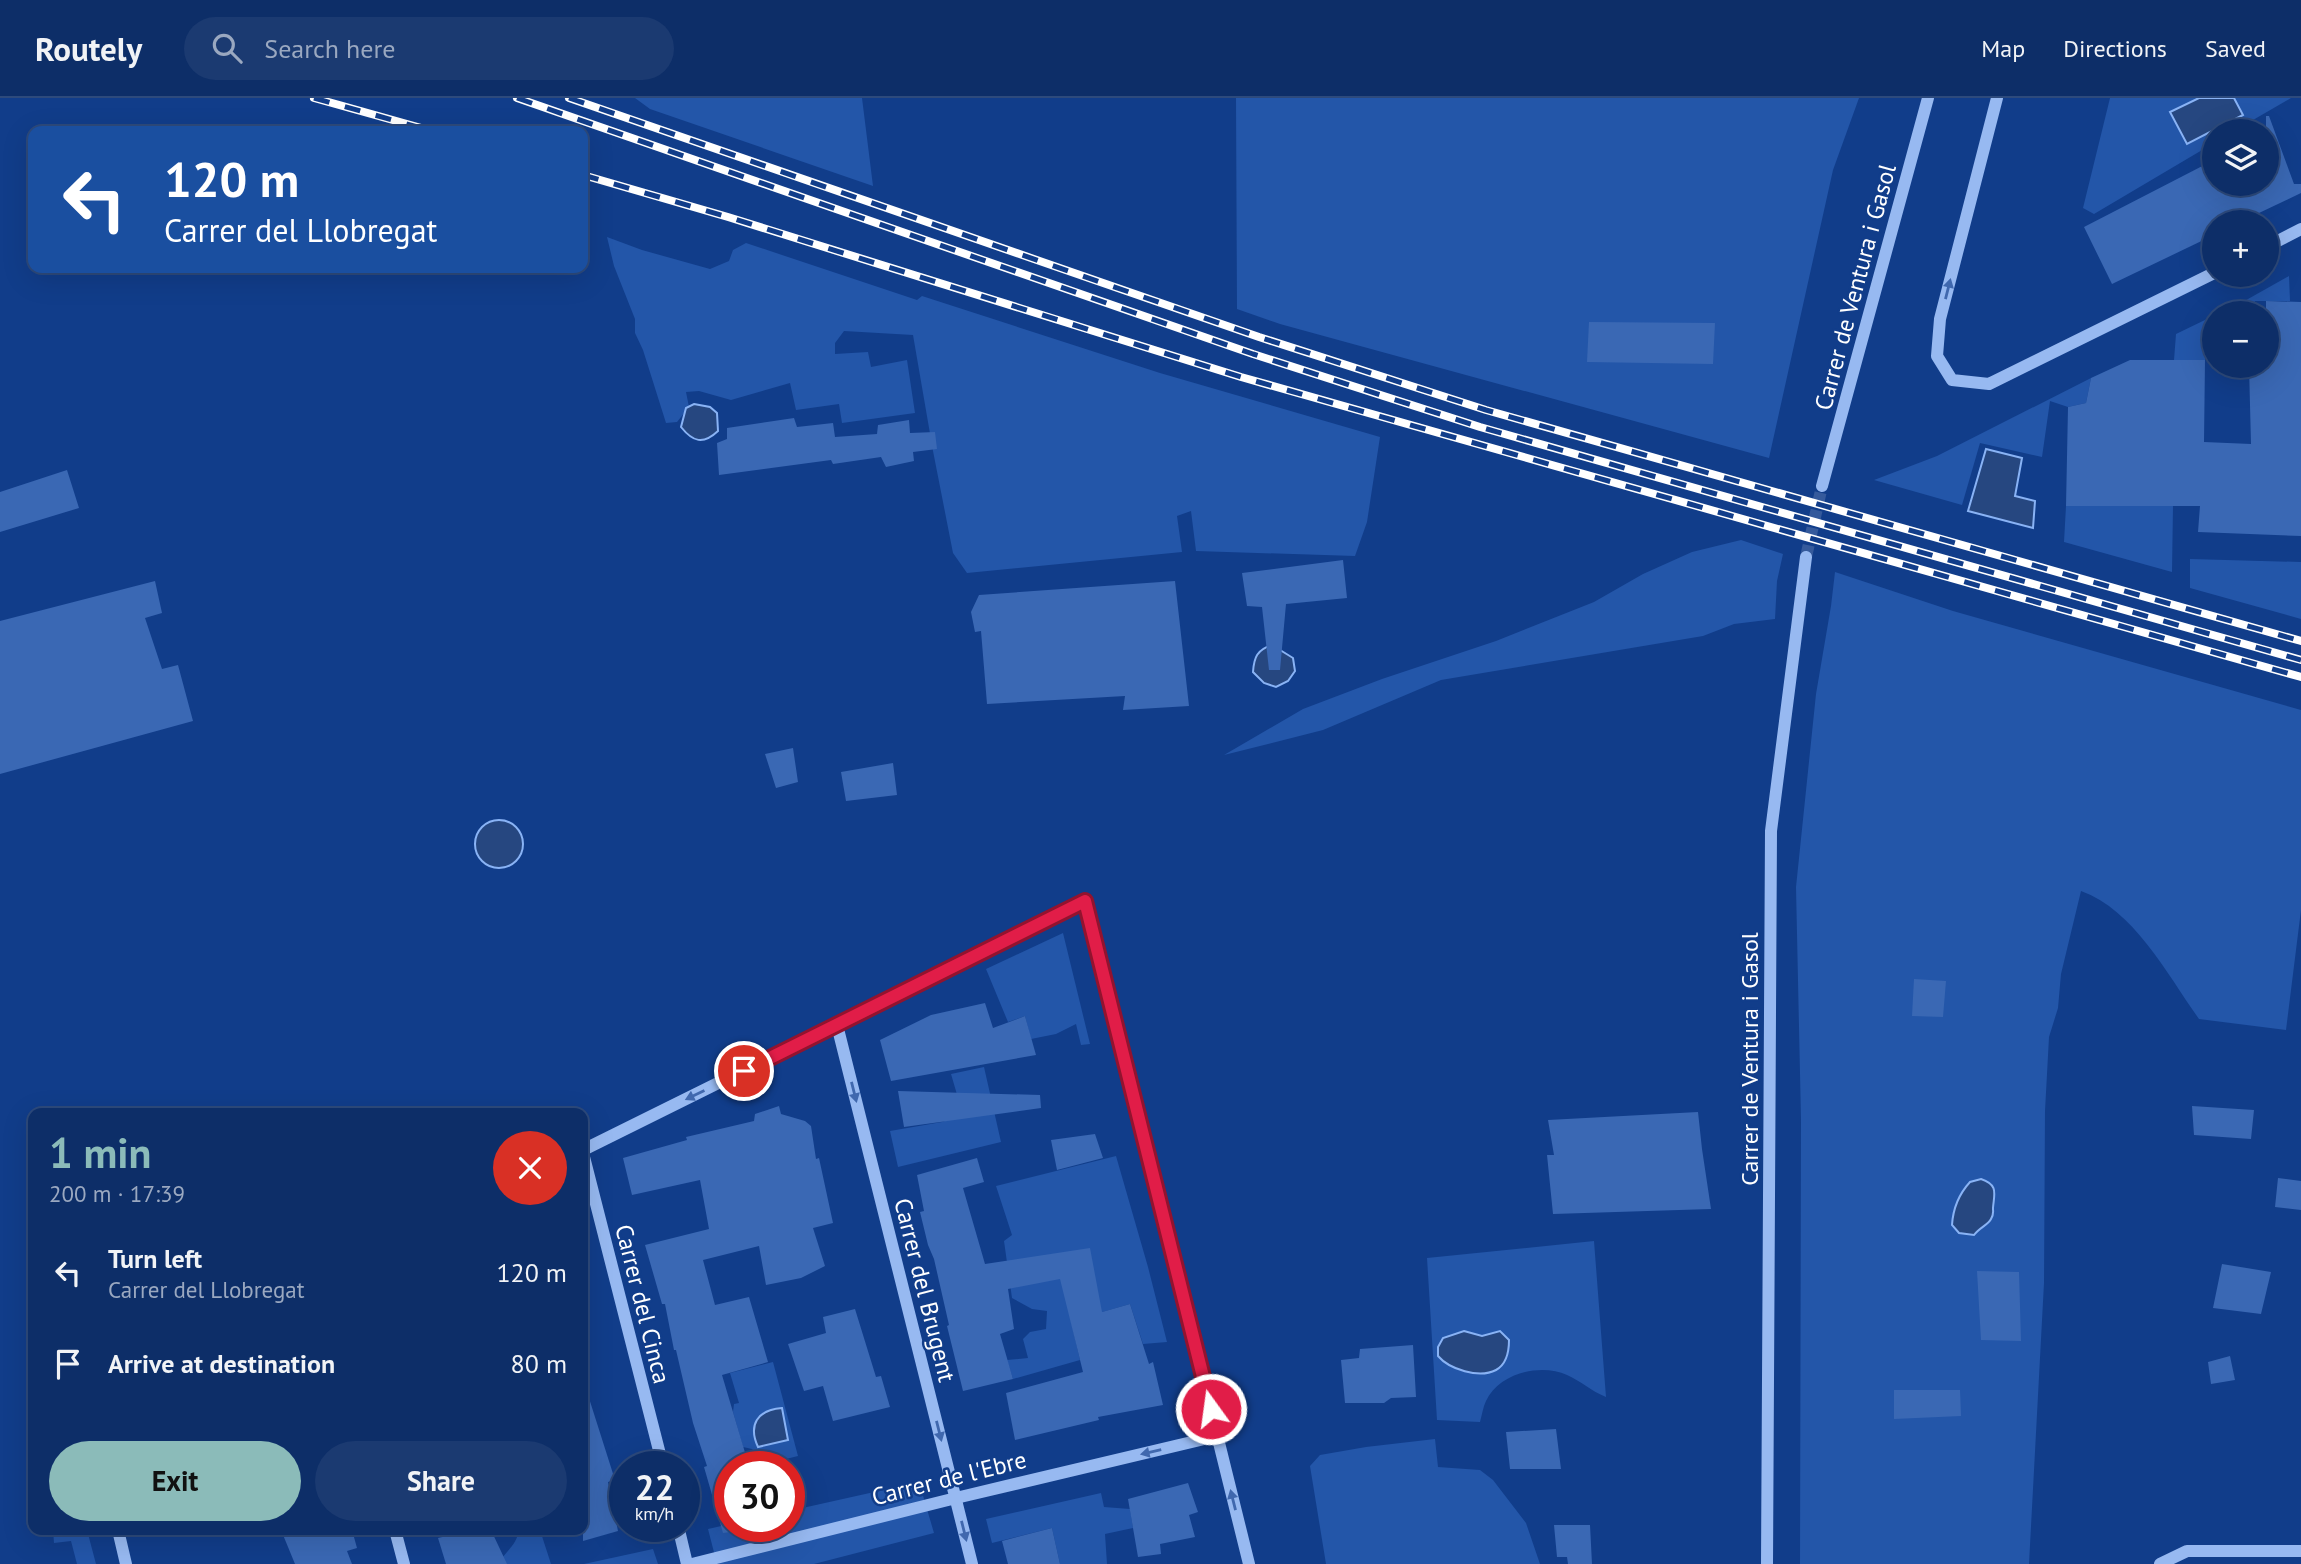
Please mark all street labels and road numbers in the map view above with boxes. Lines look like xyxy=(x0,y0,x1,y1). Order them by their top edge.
street label: Carrer de Ventura i Gasol xyxy=(1807,161,1903,413)
street label: Carrer de Ventura i Gasol xyxy=(1734,932,1765,1186)
street label: Carrer del Brugent xyxy=(887,1195,963,1385)
street label: Carrer del Cinca xyxy=(608,1221,678,1387)
street label: Carrer de l'Ebre xyxy=(868,1444,1030,1512)

